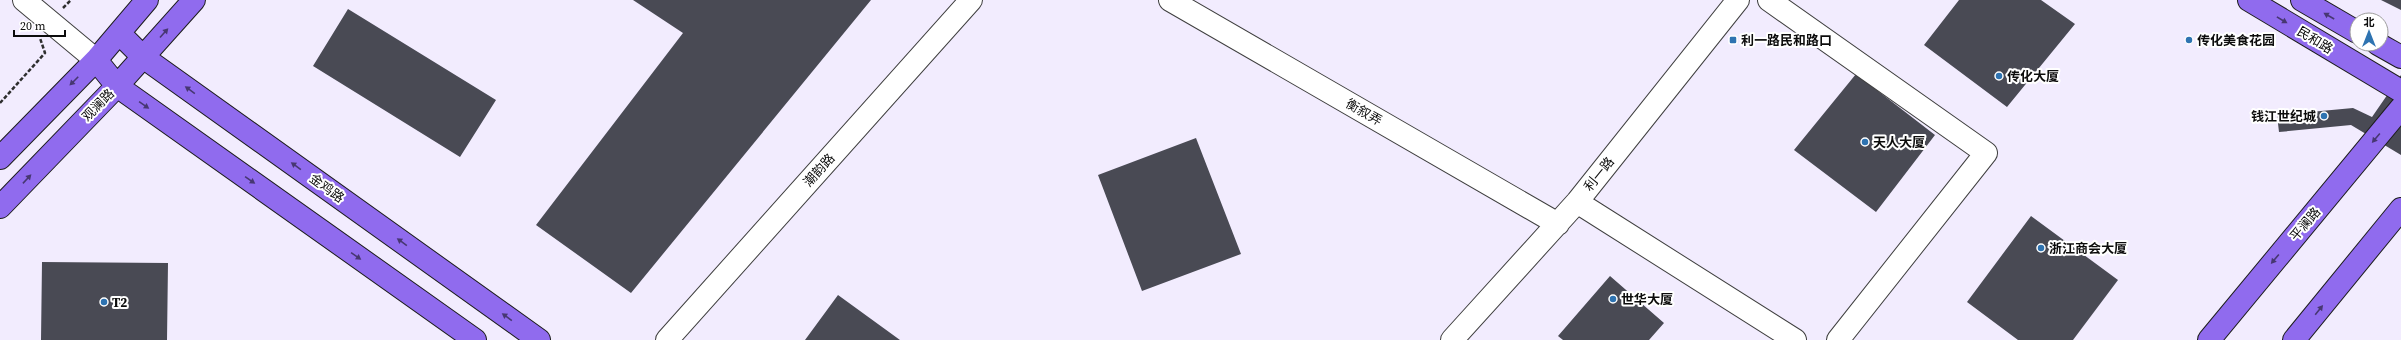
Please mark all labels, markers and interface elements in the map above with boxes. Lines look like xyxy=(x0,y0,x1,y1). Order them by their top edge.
scale bar xyxy=(14,12,65,38)
one-way arrow xyxy=(2324,12,2334,20)
north arrow xyxy=(2349,12,2389,52)
text: 北 xyxy=(2364,15,2375,30)
one-way arrow xyxy=(2277,16,2287,24)
text: 20 m xyxy=(20,18,46,34)
street label: 民和路 xyxy=(2294,23,2336,57)
one-way arrow xyxy=(159,28,168,39)
place label: 利一路民和路口 xyxy=(1741,32,1832,49)
place label: 传化美食花园 xyxy=(2197,32,2275,49)
marker: 利一路民和路口 xyxy=(1728,35,1738,45)
marker: 传化美食花园 xyxy=(2184,35,2194,45)
place label: 传化大厦 xyxy=(2007,68,2059,85)
marker: 传化大厦 xyxy=(1994,71,2004,81)
one-way arrow xyxy=(69,76,79,86)
street label: 观澜路 xyxy=(78,85,118,125)
one-way arrow xyxy=(185,86,195,94)
street label: 衡叙弄 xyxy=(1343,95,1385,129)
one-way arrow xyxy=(139,101,149,109)
place label: 钱江世纪城 xyxy=(2251,108,2316,125)
marker: 钱江世纪城 xyxy=(2319,111,2329,121)
one-way arrow xyxy=(2372,132,2381,143)
place label: 天人大厦 xyxy=(1873,134,1925,151)
marker: 天人大厦 xyxy=(1860,137,1870,147)
street label: 潮韵路 xyxy=(800,150,838,190)
street label: 利一路 xyxy=(1580,153,1618,195)
one-way arrow xyxy=(291,162,301,170)
street label: 金鸡路 xyxy=(306,170,348,206)
one-way arrow xyxy=(22,174,32,184)
one-way arrow xyxy=(245,176,255,184)
street label: 平澜路 xyxy=(2286,204,2324,244)
one-way arrow xyxy=(396,238,407,246)
place label: 浙江商会大厦 xyxy=(2049,240,2127,257)
marker: 浙江商会大厦 xyxy=(2036,243,2046,253)
one-way arrow xyxy=(351,251,361,259)
one-way arrow xyxy=(2271,254,2280,265)
place label: 世华大厦 xyxy=(1621,291,1673,308)
place label: T2 xyxy=(112,294,127,311)
marker: 世华大厦 xyxy=(1608,294,1618,304)
marker: T2 xyxy=(99,297,109,307)
one-way arrow xyxy=(2314,304,2323,315)
one-way arrow xyxy=(502,313,513,321)

